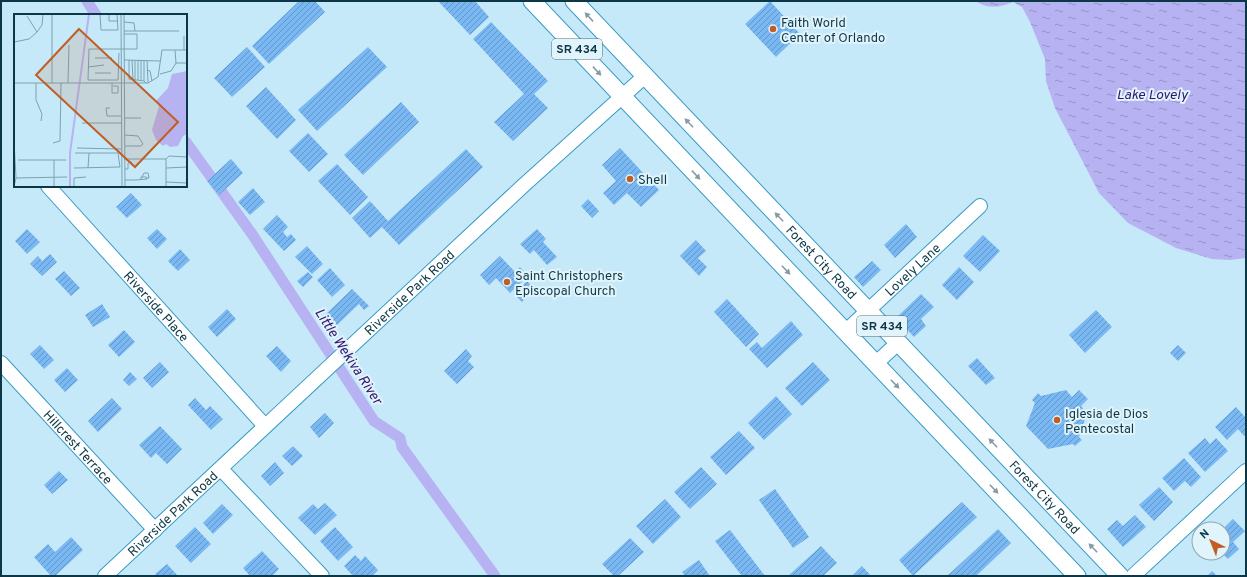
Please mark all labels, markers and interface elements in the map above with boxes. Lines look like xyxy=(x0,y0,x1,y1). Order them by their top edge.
one-way arrow xyxy=(585,12,594,22)
inset map xyxy=(14,14,187,187)
place label: Faith World Center of Orlando xyxy=(781,16,885,47)
marker: Faith World Center of Orlando xyxy=(768,24,778,34)
road number: SR 434 xyxy=(552,39,602,59)
one-way arrow xyxy=(592,65,601,76)
water label: Lake Lovely xyxy=(1116,87,1188,104)
one-way arrow xyxy=(684,118,694,128)
one-way arrow xyxy=(692,170,701,181)
place label: Shell xyxy=(638,173,667,189)
marker: Shell xyxy=(625,174,635,184)
one-way arrow xyxy=(774,212,783,222)
street label: Forest City Road xyxy=(782,223,859,304)
street label: Lovely Lane xyxy=(882,241,945,301)
street label: Riverside Park Road xyxy=(362,248,459,340)
one-way arrow xyxy=(781,265,791,275)
street label: Riverside Place xyxy=(119,269,191,346)
place label: Saint Christophers Episcopal Church xyxy=(515,269,623,300)
marker: Saint Christophers Episcopal Church xyxy=(502,277,512,287)
water label: Little Wekiva River xyxy=(310,306,386,410)
road number: SR 434 xyxy=(857,316,907,336)
one-way arrow xyxy=(890,379,899,390)
place label: Iglesia de Dios Pentecostal xyxy=(1065,407,1148,438)
street label: Hillcrest Terrace xyxy=(39,408,115,488)
marker: Iglesia de Dios Pentecostal xyxy=(1052,415,1062,425)
one-way arrow xyxy=(989,438,998,448)
street label: Forest City Road xyxy=(1005,458,1082,539)
street label: Riverside Park Road xyxy=(125,469,222,561)
one-way arrow xyxy=(989,484,999,494)
north arrow xyxy=(1191,521,1231,561)
text: N xyxy=(1197,527,1213,542)
one-way arrow xyxy=(1088,543,1097,553)

